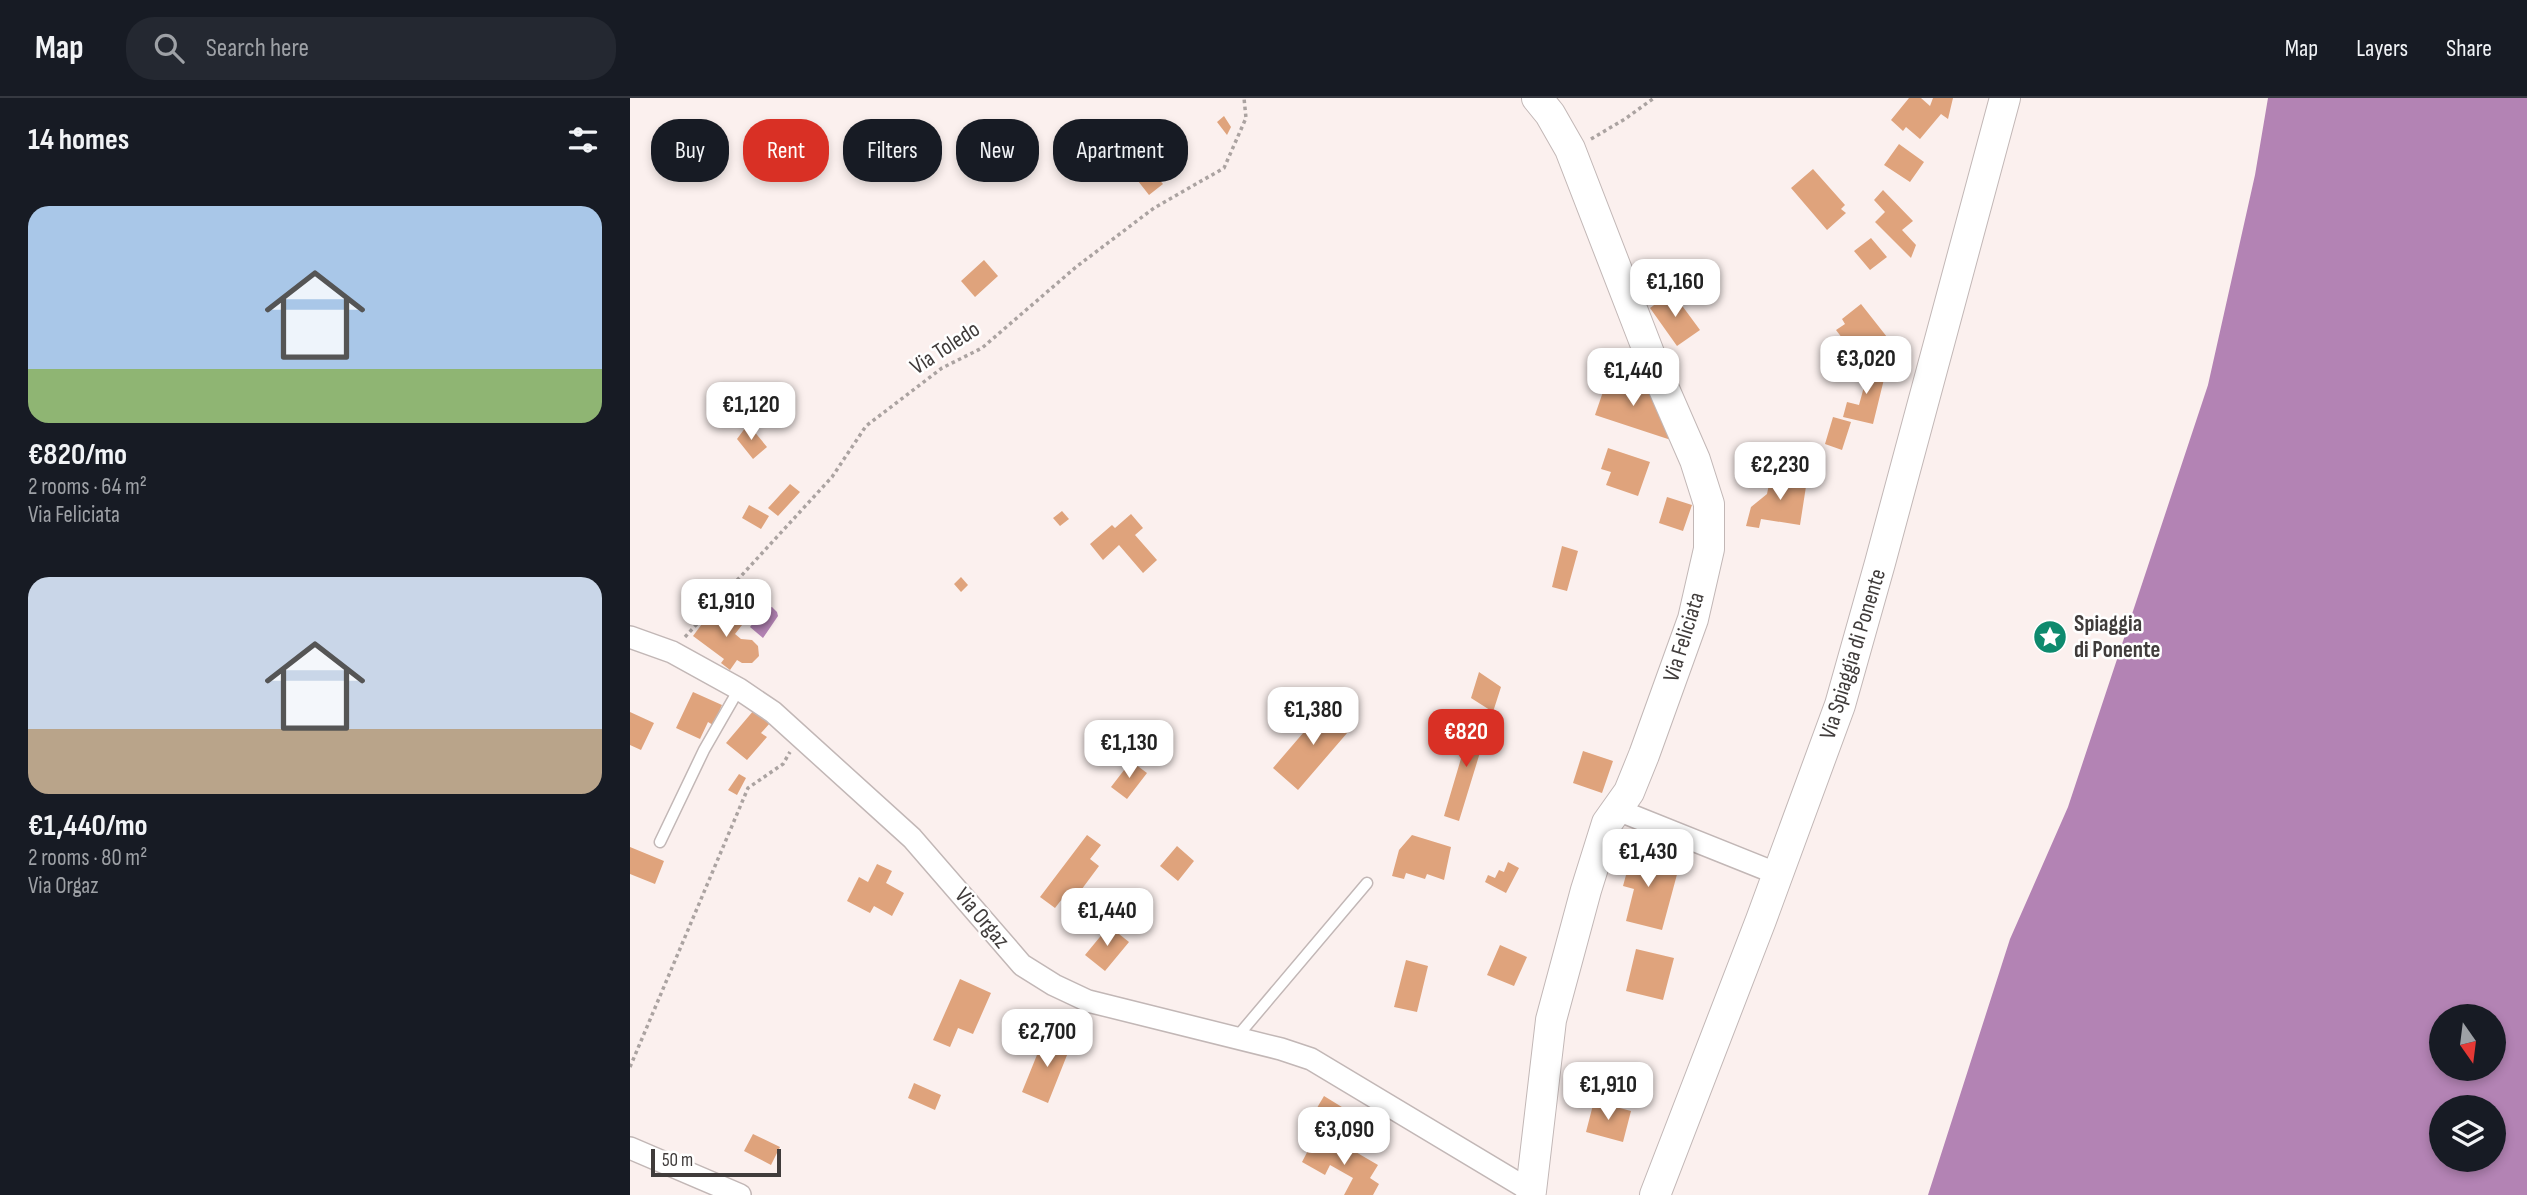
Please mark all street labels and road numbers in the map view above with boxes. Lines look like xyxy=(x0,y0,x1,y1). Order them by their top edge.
street label: Via Toledo xyxy=(905,315,985,381)
street label: Via Spiaggia di Ponente xyxy=(1814,565,1892,743)
street label: Via Feliciata xyxy=(1657,589,1711,685)
street label: Via Orgaz xyxy=(949,882,1015,954)

